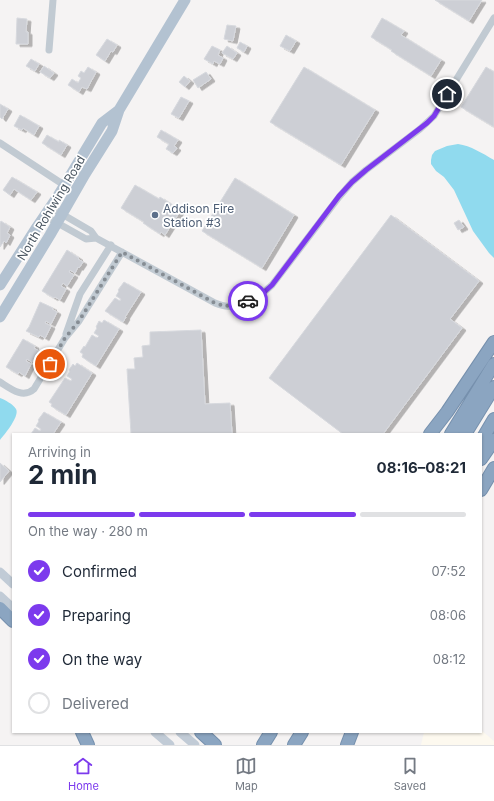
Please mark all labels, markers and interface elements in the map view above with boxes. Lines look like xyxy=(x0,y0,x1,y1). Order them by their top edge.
pin xyxy=(430,77,464,111)
icon: home xyxy=(436,83,458,105)
street label: North Rohlwing Road xyxy=(14,153,88,263)
place label: Addison Fire Station #3 xyxy=(163,201,234,230)
marker: Addison Fire Station #3 xyxy=(150,210,160,220)
courier xyxy=(228,281,268,321)
icon: car xyxy=(237,290,259,312)
pin xyxy=(33,347,67,381)
icon: bag xyxy=(39,353,61,375)
text: Arriving in xyxy=(28,444,91,460)
text: 08:16–08:21 xyxy=(377,458,466,477)
text: 2 min xyxy=(28,459,98,490)
text: On the way · 280 m xyxy=(28,523,148,539)
icon: check xyxy=(28,560,50,582)
text: Confirmed xyxy=(62,562,137,581)
text: 07:52 xyxy=(432,563,466,579)
icon: check xyxy=(28,604,50,626)
text: Preparing xyxy=(62,606,131,625)
text: 08:06 xyxy=(430,607,466,623)
icon: check xyxy=(28,648,50,670)
text: On the way xyxy=(62,650,142,669)
text: 08:12 xyxy=(433,651,466,667)
text: Delivered xyxy=(62,694,129,713)
tab: Home xyxy=(68,755,99,793)
tab: Map xyxy=(235,755,258,793)
tab: Saved xyxy=(394,755,426,793)

